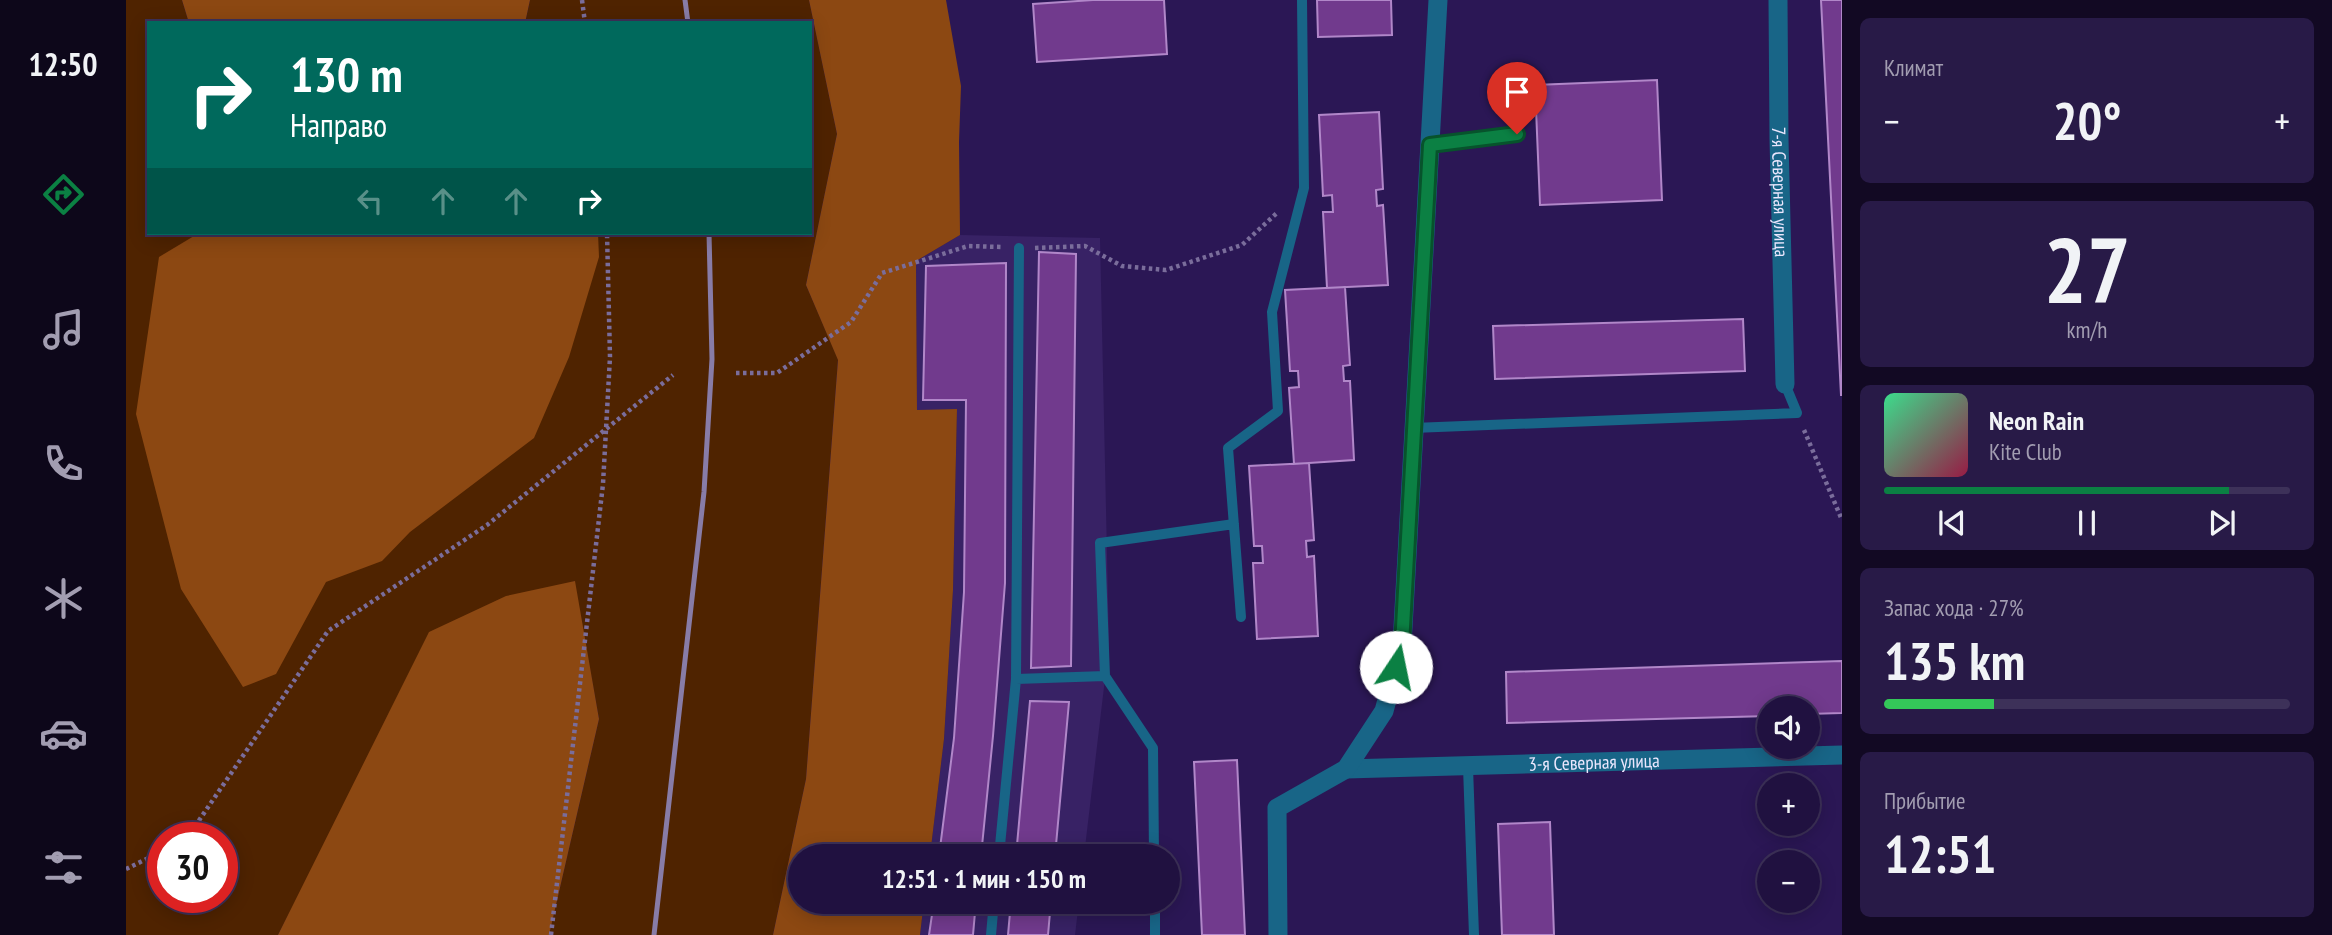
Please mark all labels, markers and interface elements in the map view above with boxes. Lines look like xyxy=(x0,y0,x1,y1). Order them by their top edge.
text: 130 m xyxy=(290,42,403,106)
text: 12:50 xyxy=(28,43,98,85)
icon: right xyxy=(175,49,266,140)
text: Климат xyxy=(1884,53,1943,82)
pin xyxy=(1487,62,1547,134)
icon: arrive xyxy=(1498,73,1536,111)
text: 20° xyxy=(2053,87,2121,154)
text: − xyxy=(1884,96,1900,145)
text: + xyxy=(2274,96,2290,145)
text: Направо xyxy=(290,104,387,146)
street label: 7-я Северная улица xyxy=(1767,127,1794,258)
icon: directions xyxy=(39,170,88,219)
icon: left xyxy=(351,182,389,220)
icon: ahead xyxy=(424,182,462,220)
icon: ahead xyxy=(497,182,535,220)
icon: right xyxy=(570,182,608,220)
text: 27 xyxy=(2044,210,2131,328)
icon: music xyxy=(39,305,88,354)
text: km/h xyxy=(2067,315,2107,344)
text: Neon Rain xyxy=(1989,404,2084,437)
text: Kite Club xyxy=(1989,437,2062,466)
icon: phone xyxy=(39,439,88,488)
icon: previous xyxy=(1933,504,1971,542)
icon: pause xyxy=(2068,504,2106,542)
icon: next xyxy=(2203,504,2241,542)
icon: climate xyxy=(39,574,88,623)
text: Запас хода · 27% xyxy=(1884,593,2024,622)
text: 135 km xyxy=(1884,627,2025,694)
position arrow xyxy=(1359,630,1433,704)
map controls xyxy=(1757,696,1820,913)
button: sound xyxy=(1757,696,1820,759)
icon: car xyxy=(39,709,88,758)
street label: 3-я Северная улица xyxy=(1528,748,1660,776)
button: + xyxy=(1757,773,1820,836)
text: Прибытие xyxy=(1884,786,1965,815)
text: 12:51 xyxy=(1884,820,1996,887)
speed limit sign: 30 xyxy=(147,822,238,913)
icon: filters xyxy=(39,843,88,892)
button: − xyxy=(1757,850,1820,913)
text: 12:51 · 1 мин · 150 m xyxy=(882,862,1086,895)

